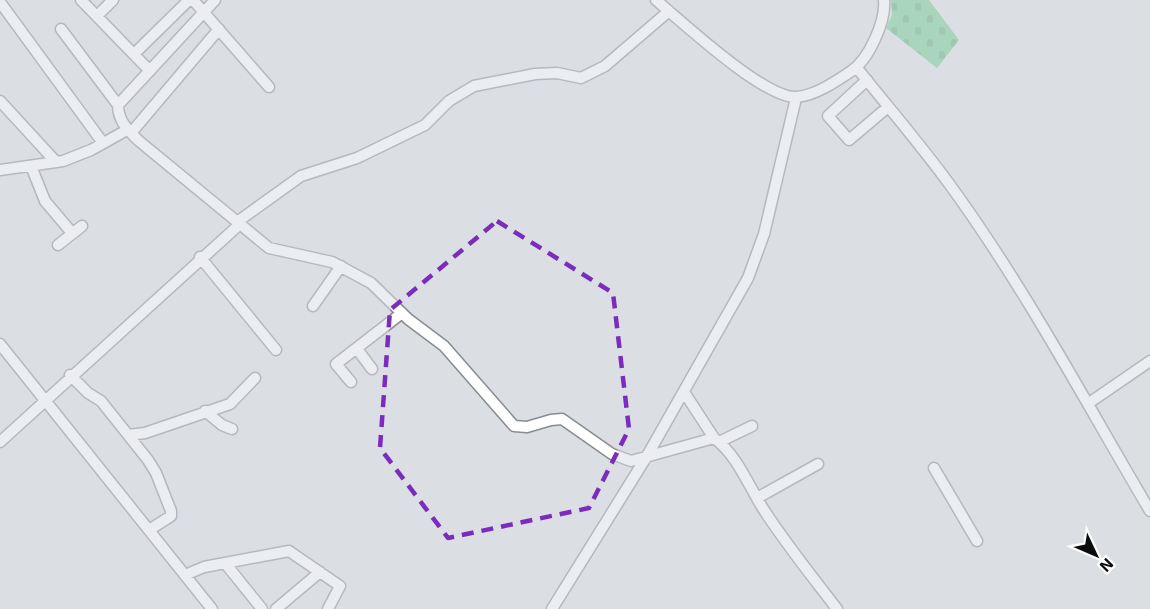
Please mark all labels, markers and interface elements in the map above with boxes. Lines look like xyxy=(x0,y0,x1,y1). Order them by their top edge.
north arrow xyxy=(1066,525,1126,585)
text: N xyxy=(1096,555,1118,577)

